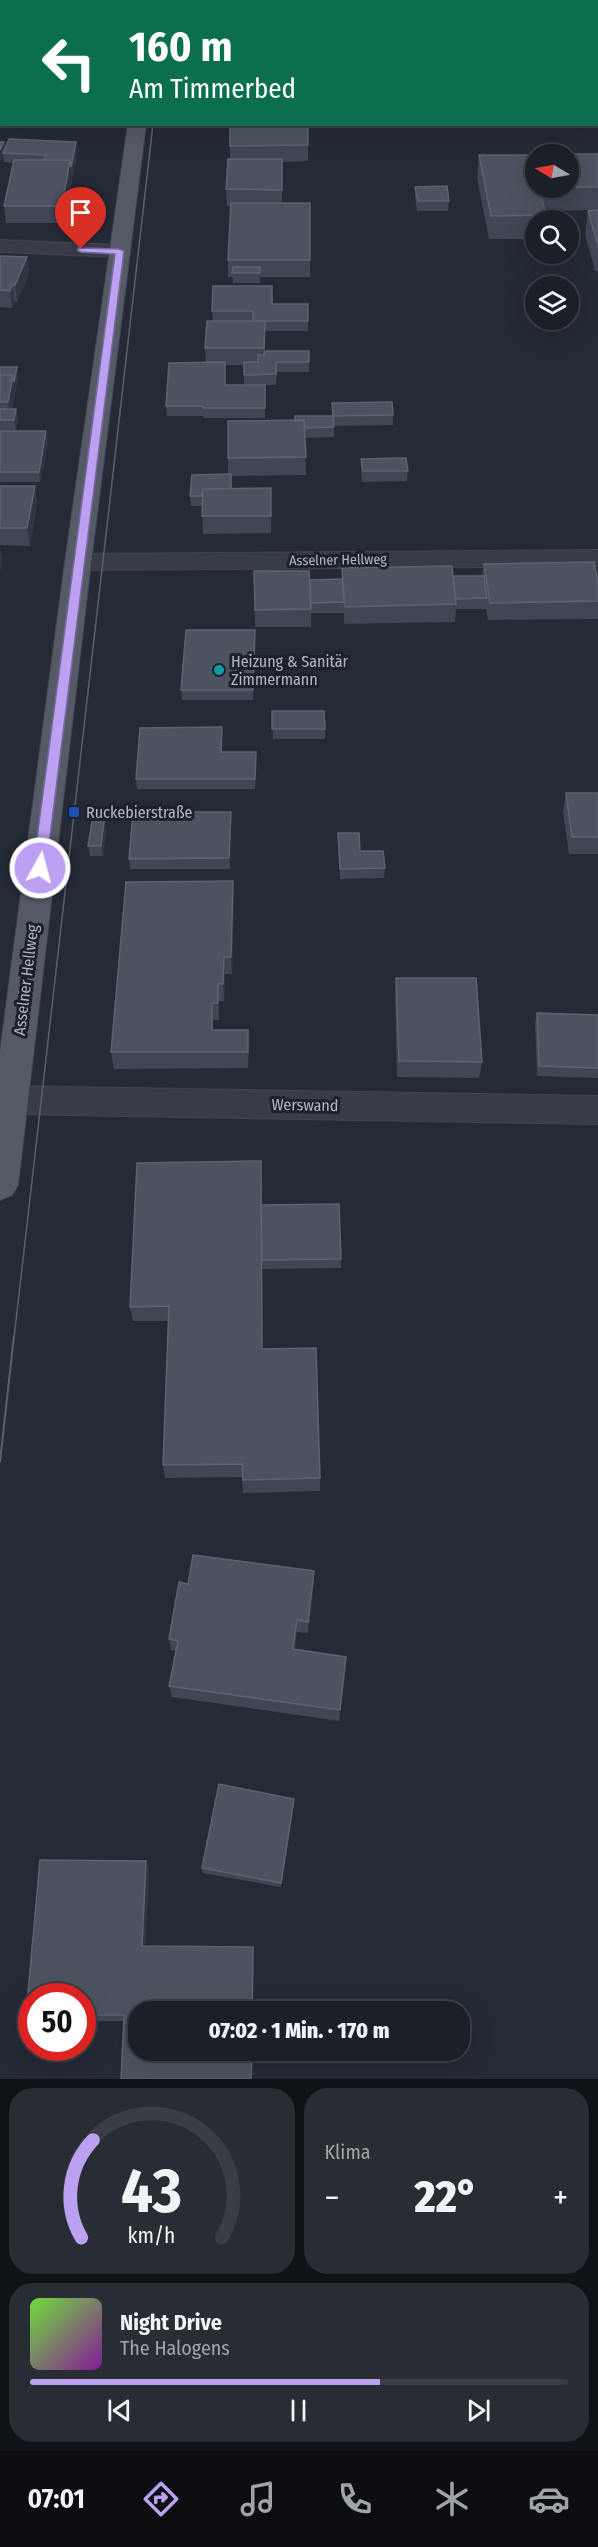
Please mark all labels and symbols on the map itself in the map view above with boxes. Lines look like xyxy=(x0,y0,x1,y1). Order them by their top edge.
north arrow xyxy=(525,144,579,198)
pin xyxy=(55,187,106,249)
street label: Asselner Hellweg xyxy=(289,551,387,569)
place label: Heizung & Sanitär Zimmermann xyxy=(231,652,349,689)
marker: Heizung & Sanitär Zimmermann xyxy=(212,663,226,677)
place label: Ruckebierstraße xyxy=(86,803,193,822)
marker: Ruckebierstraße xyxy=(67,805,81,819)
position arrow xyxy=(8,836,72,900)
street label: Asselner Hellweg xyxy=(10,923,42,1037)
street label: Werswand xyxy=(271,1095,339,1115)
speed limit sign: 50 xyxy=(18,1983,96,2061)

